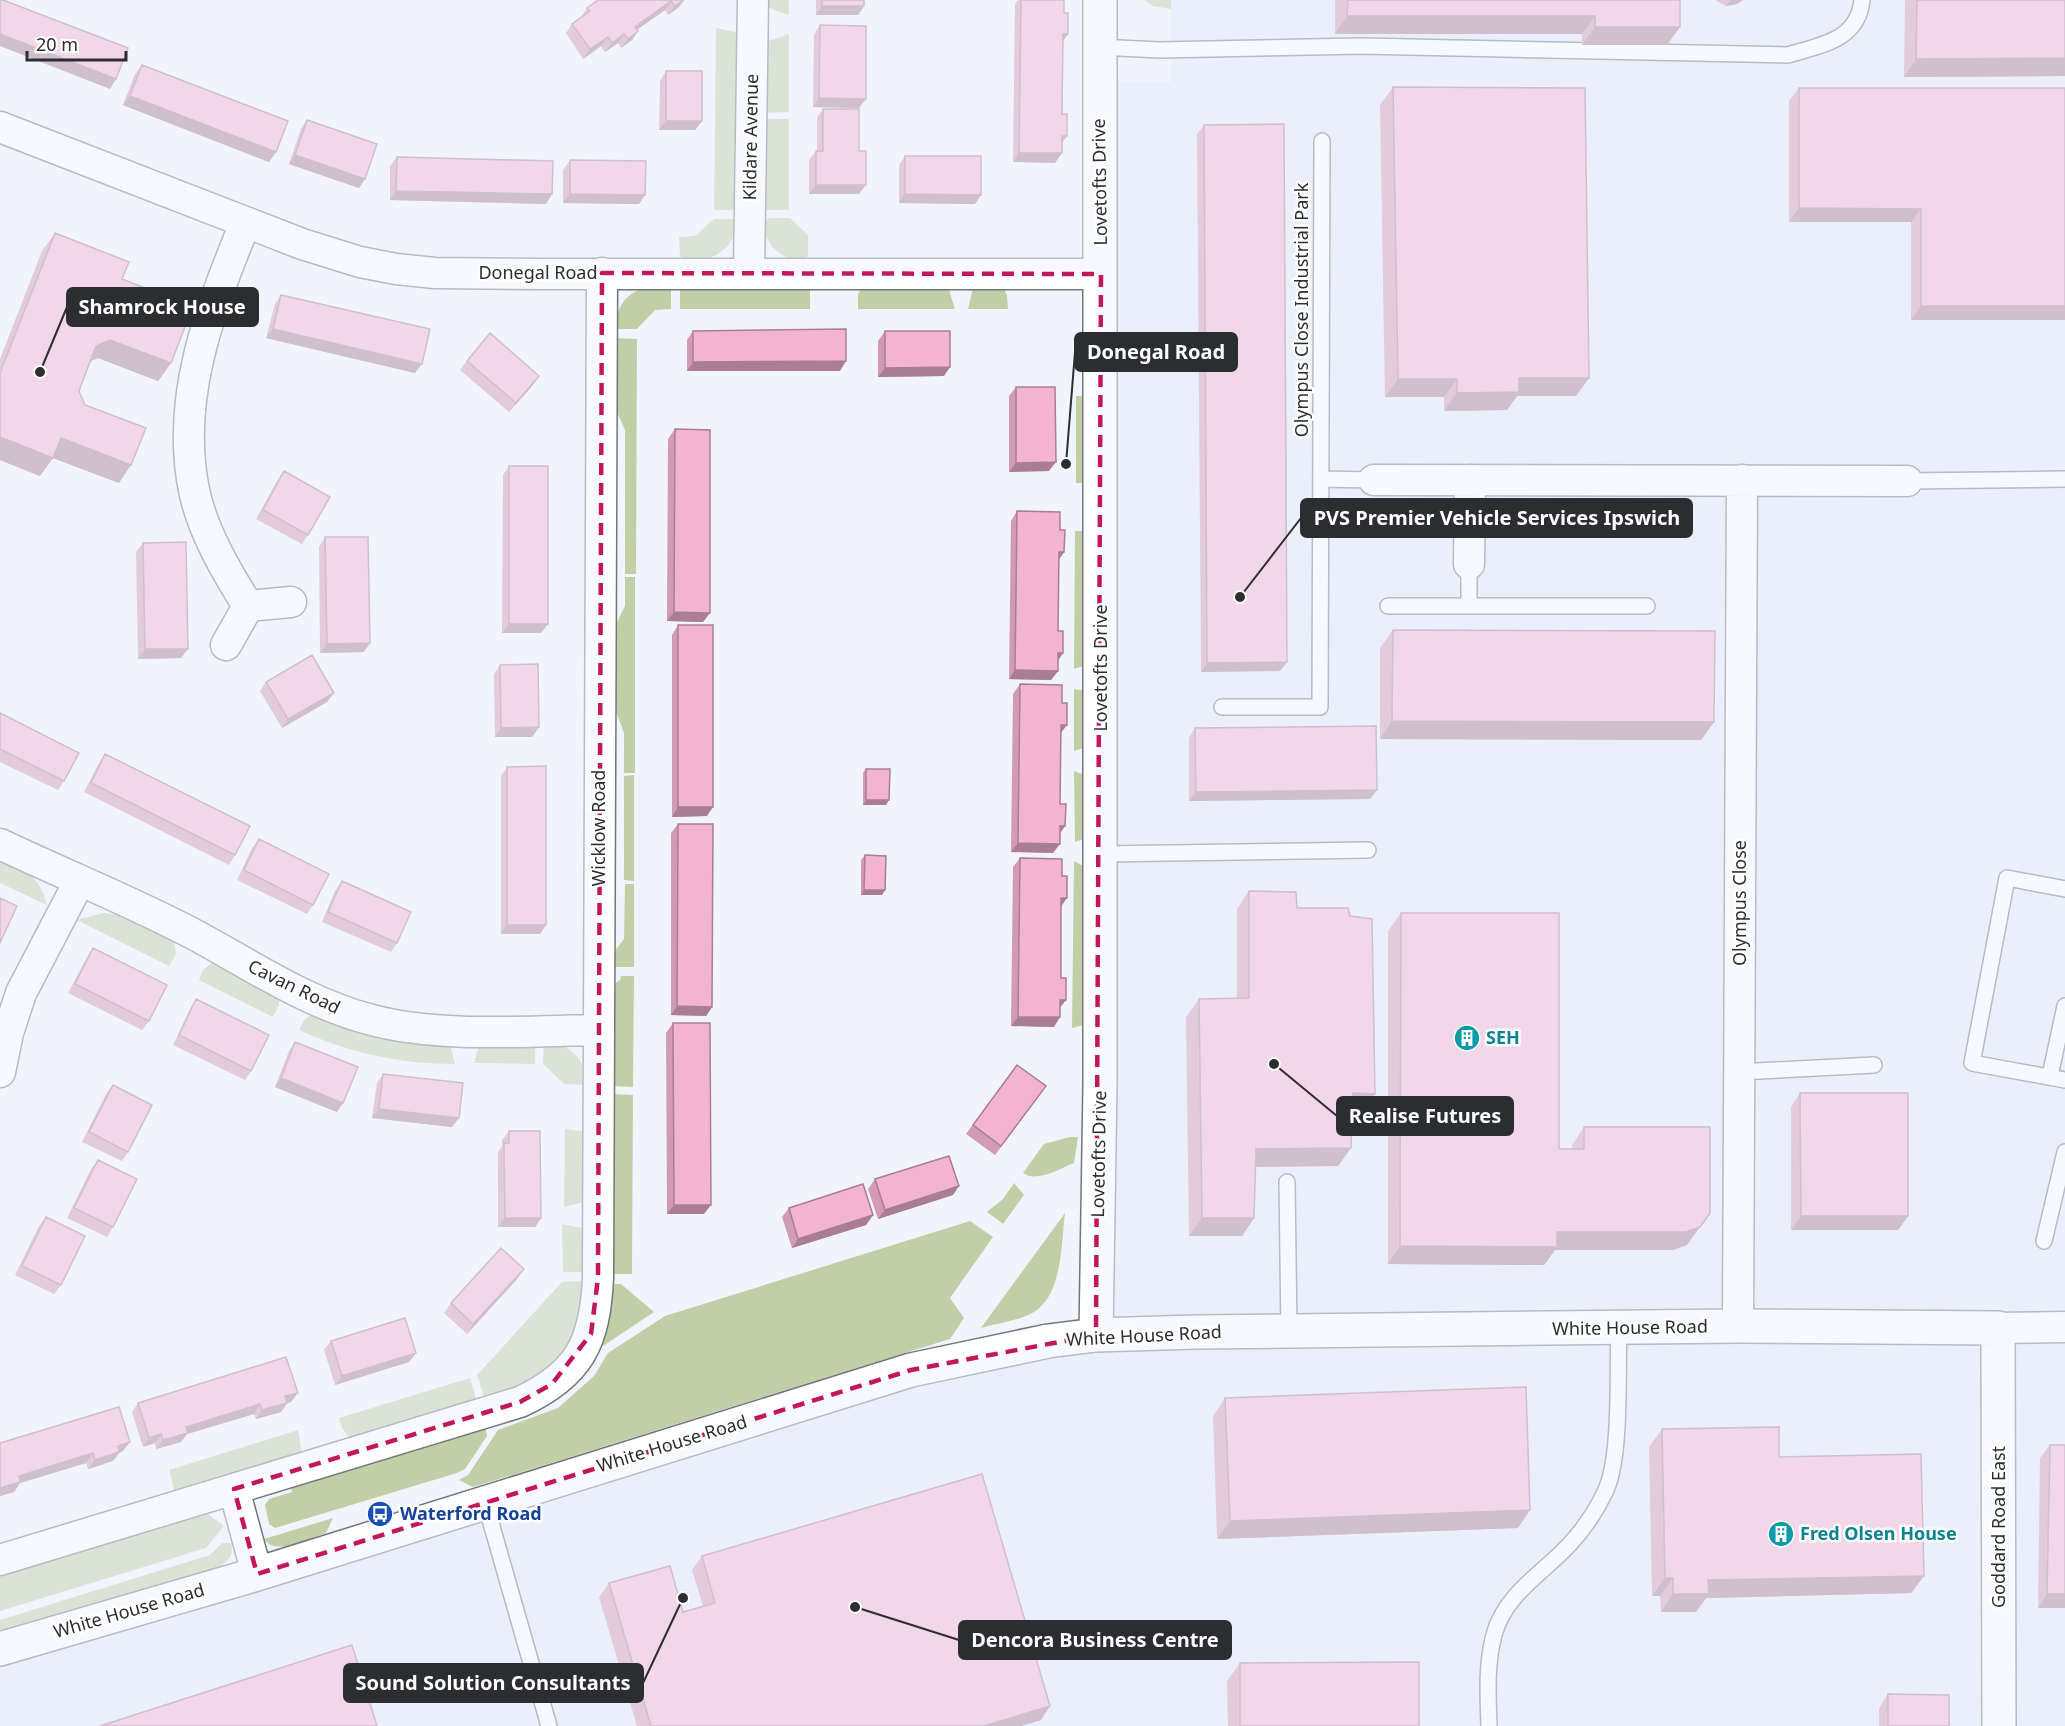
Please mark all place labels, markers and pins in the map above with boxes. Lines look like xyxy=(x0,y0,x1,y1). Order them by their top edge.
callout: Shamrock House xyxy=(67,288,258,326)
callout: Donegal Road xyxy=(1075,333,1237,371)
callout: PVS Premier Vehicle Services Ipswich xyxy=(1301,499,1692,537)
building icon: SEH xyxy=(1452,1023,1482,1053)
place label: SEH xyxy=(1486,1025,1520,1049)
callout: Realise Futures xyxy=(1337,1097,1513,1135)
bus stop icon: Waterford Road xyxy=(365,1499,395,1529)
place label: Waterford Road xyxy=(400,1501,542,1525)
building icon: Fred Olsen House xyxy=(1766,1519,1796,1549)
place label: Fred Olsen House xyxy=(1800,1521,1957,1545)
callout: Dencora Business Centre xyxy=(959,1621,1231,1659)
callout: Sound Solution Consultants xyxy=(344,1664,643,1702)

